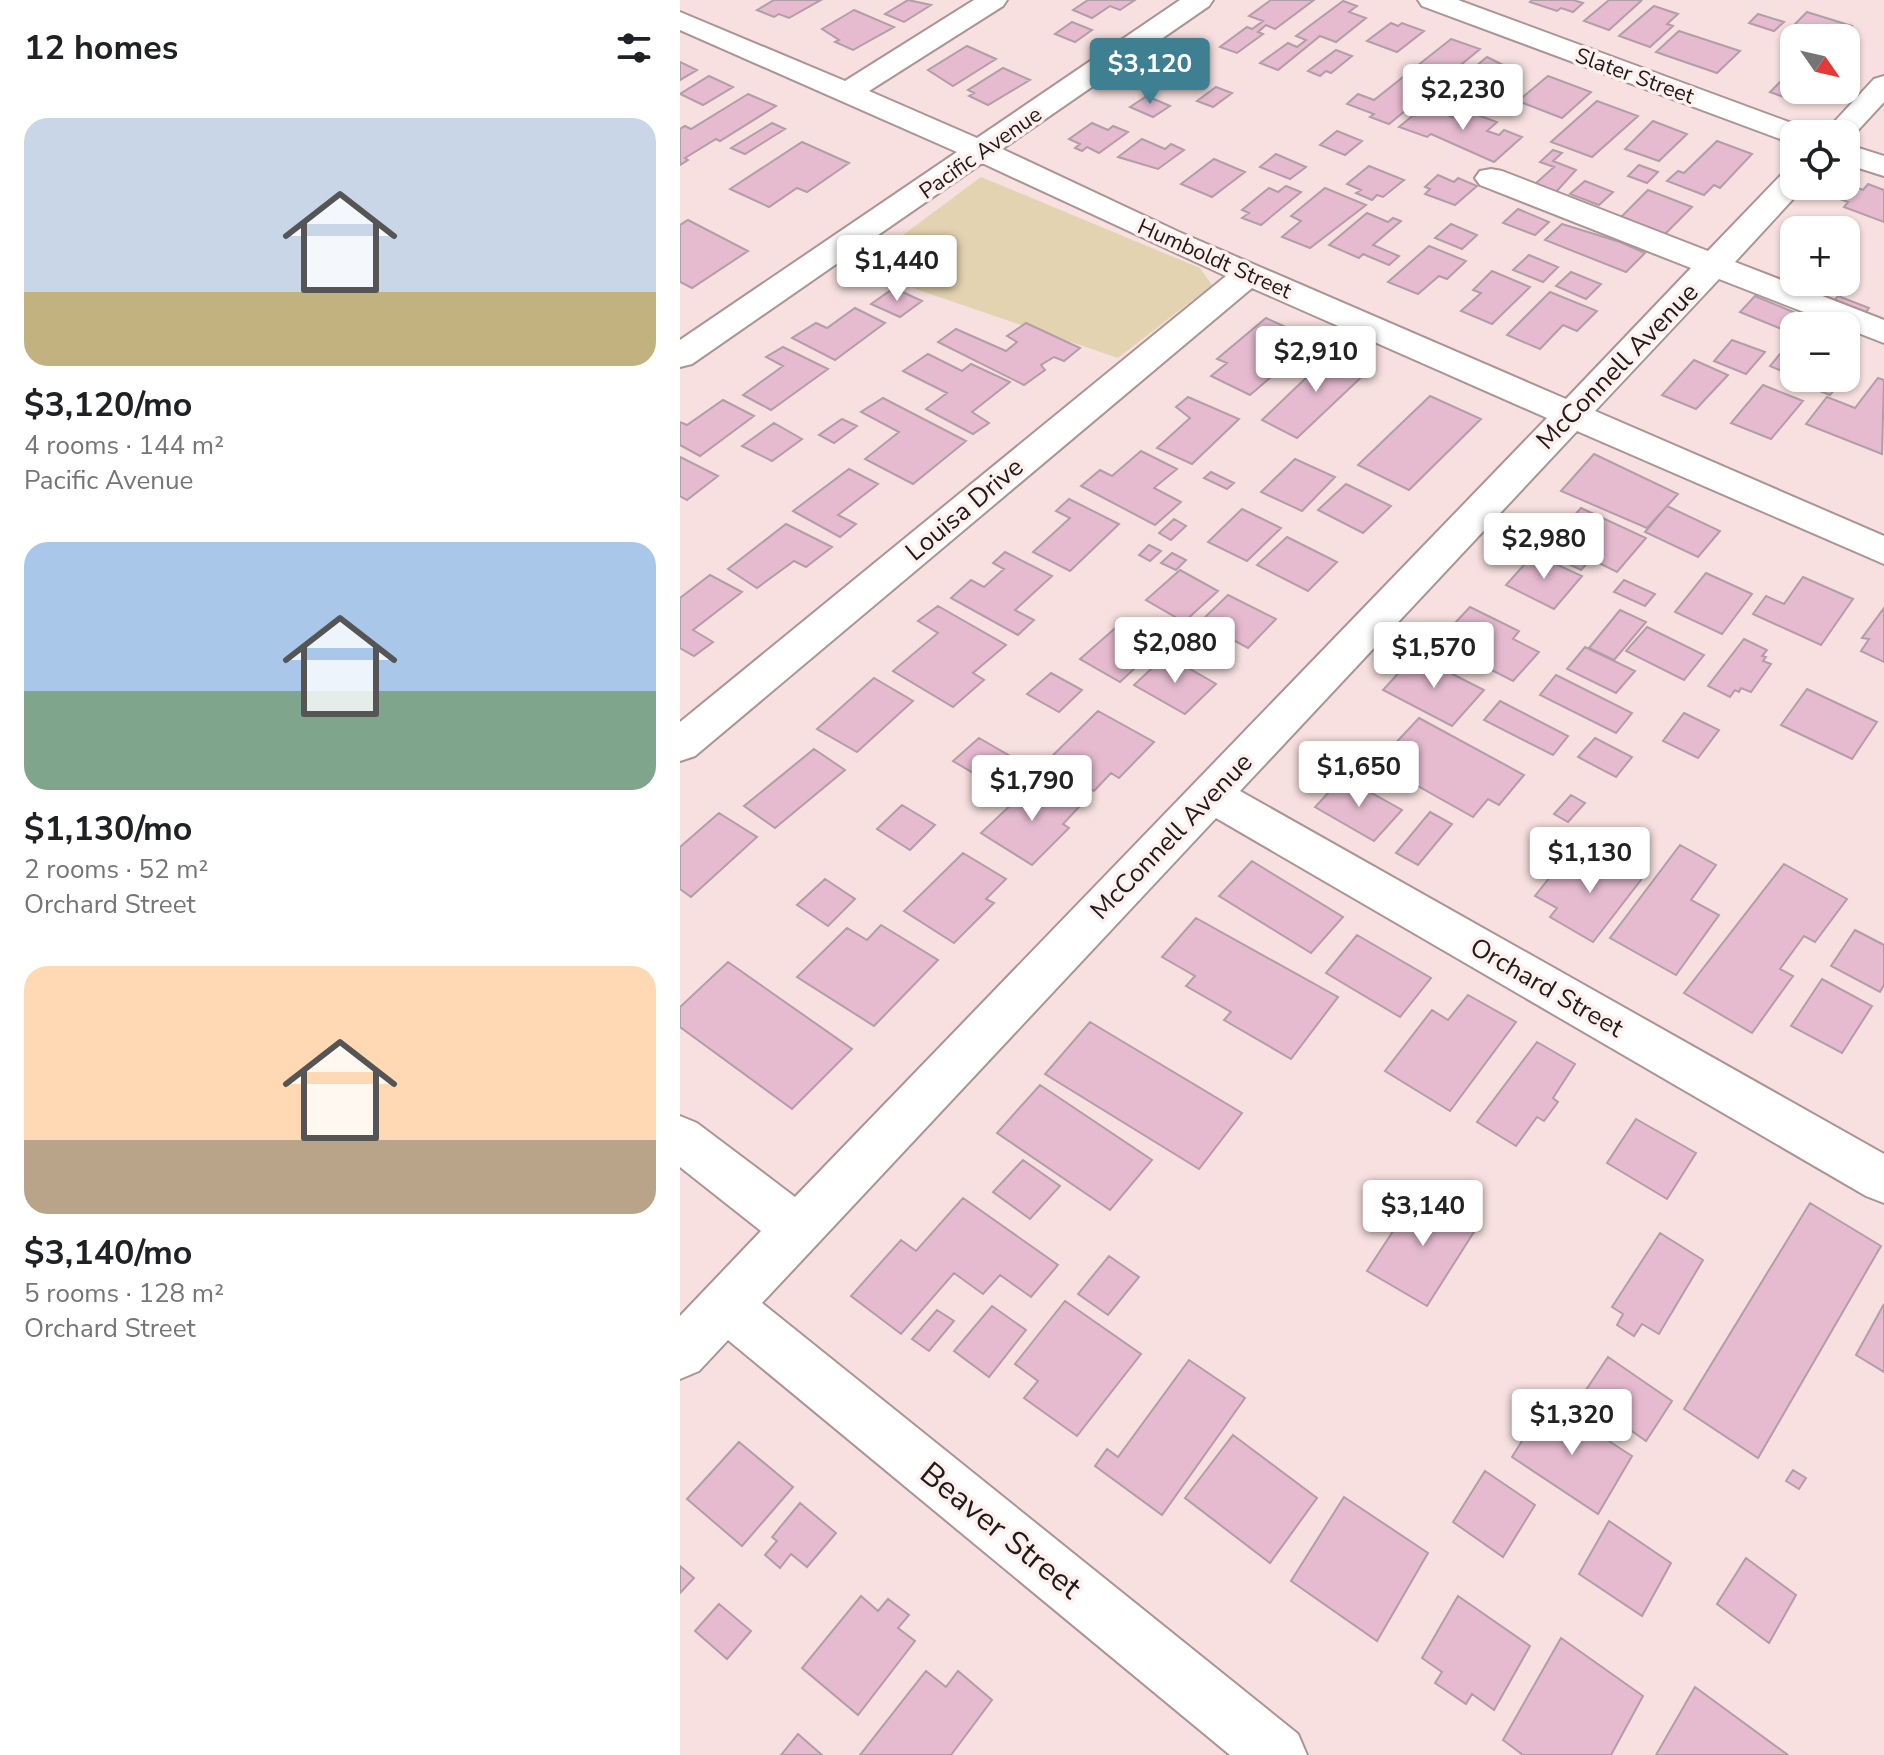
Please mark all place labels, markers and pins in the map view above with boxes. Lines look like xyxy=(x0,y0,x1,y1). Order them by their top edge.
pin: $3,120 xyxy=(1085,38,1215,106)
pin: $2,230 xyxy=(1398,64,1528,132)
pin: $1,440 xyxy=(832,235,962,303)
pin: $2,910 xyxy=(1251,326,1381,394)
pin: $2,980 xyxy=(1479,513,1609,581)
pin: $2,080 xyxy=(1110,617,1240,685)
pin: $1,570 xyxy=(1369,622,1499,690)
pin: $1,650 xyxy=(1294,741,1424,809)
pin: $1,790 xyxy=(967,755,1097,823)
pin: $1,130 xyxy=(1525,827,1655,895)
pin: $3,140 xyxy=(1358,1180,1488,1248)
pin: $1,320 xyxy=(1507,1389,1637,1457)

